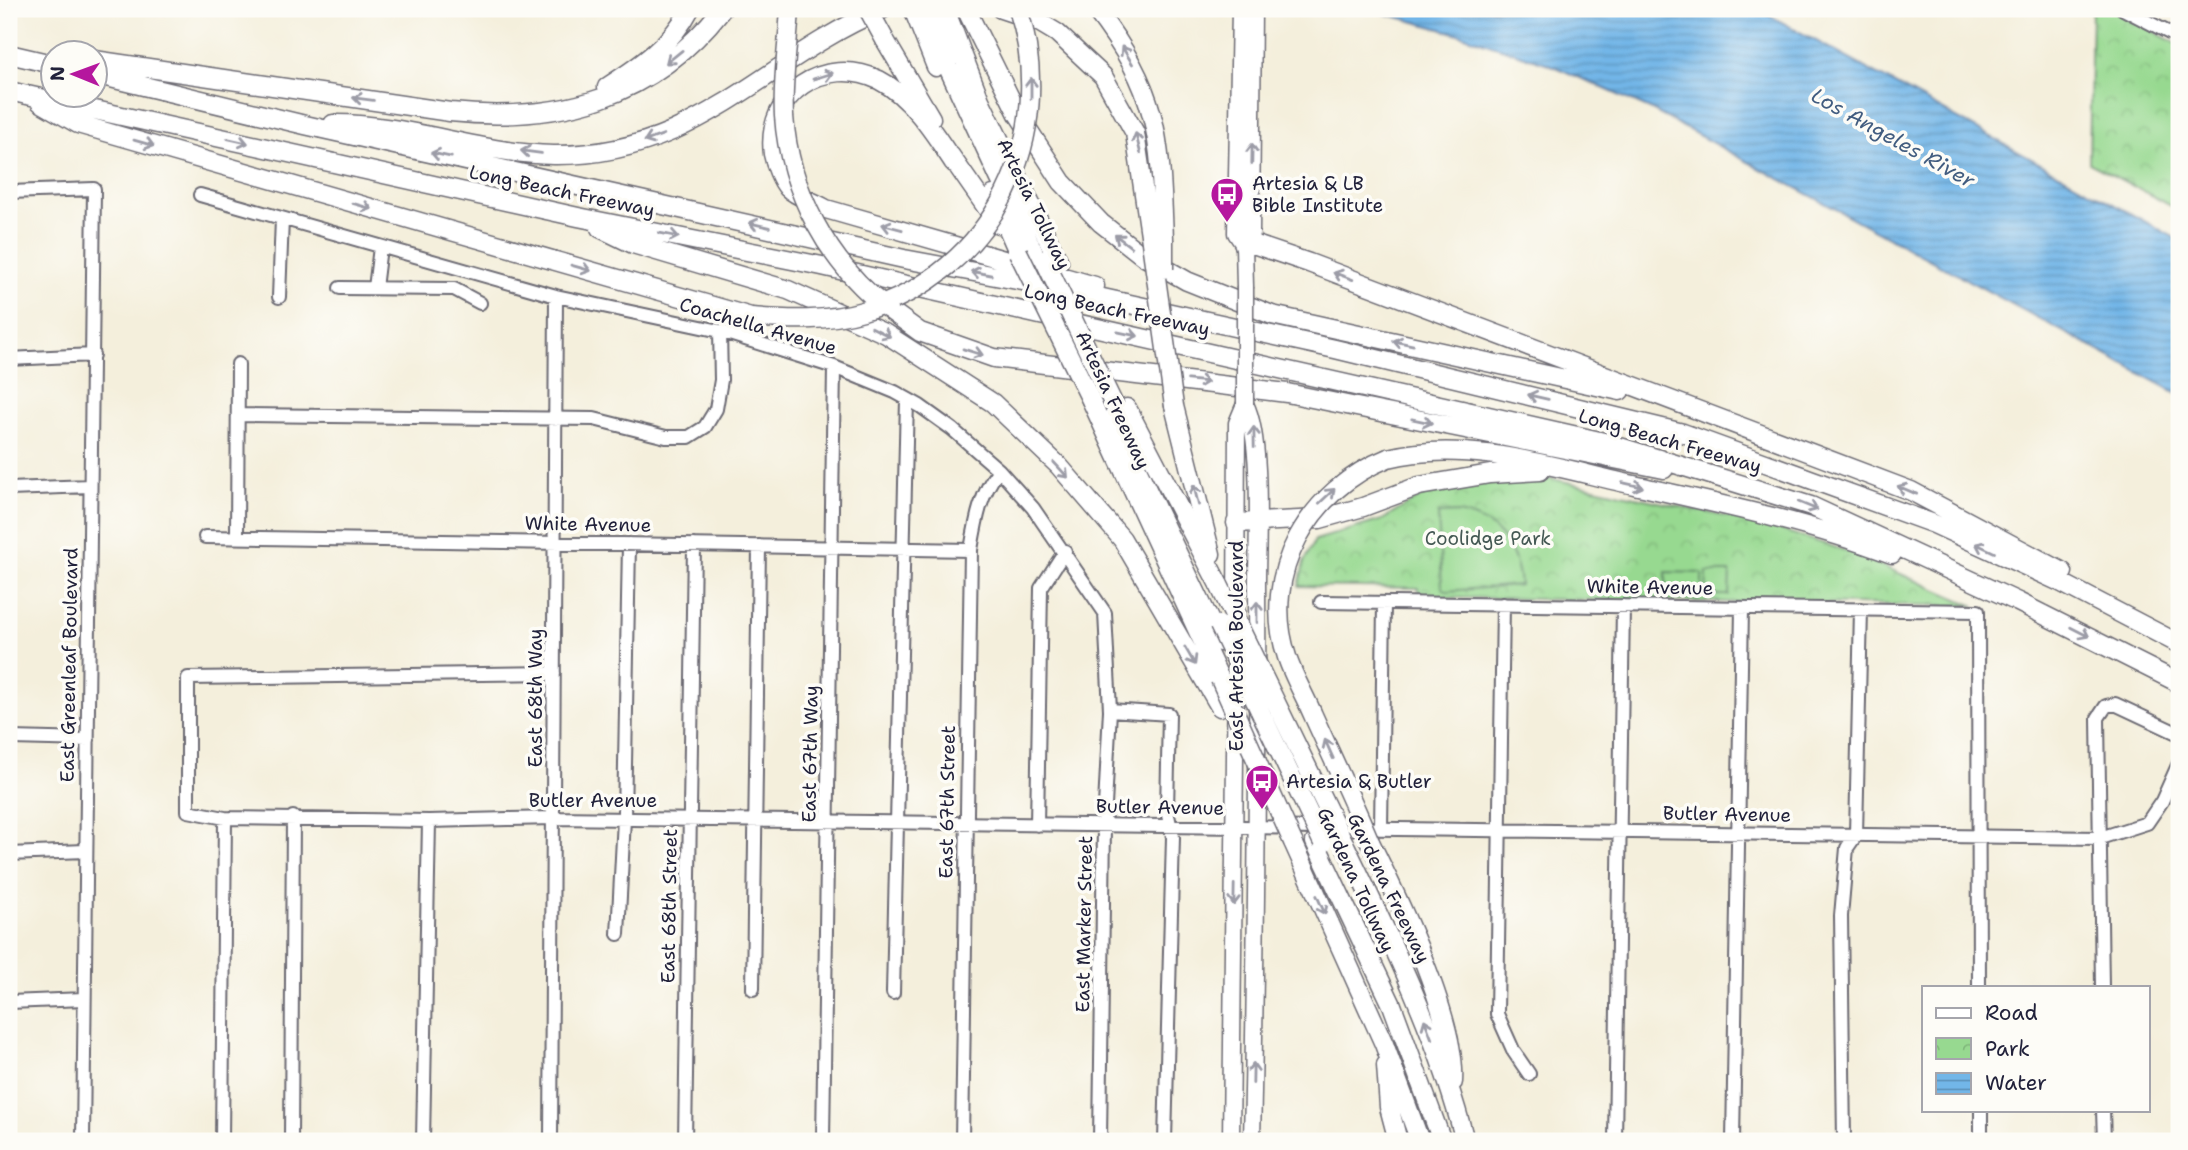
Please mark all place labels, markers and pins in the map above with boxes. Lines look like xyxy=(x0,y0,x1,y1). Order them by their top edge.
place label: Artesia & LB Bible Institute xyxy=(1252,171,1383,218)
bus stop icon: Artesia & LB Bible Institute xyxy=(1208,175,1246,224)
bus stop icon: Artesia & Butler xyxy=(1243,762,1281,811)
place label: Artesia & Butler xyxy=(1286,769,1432,794)

